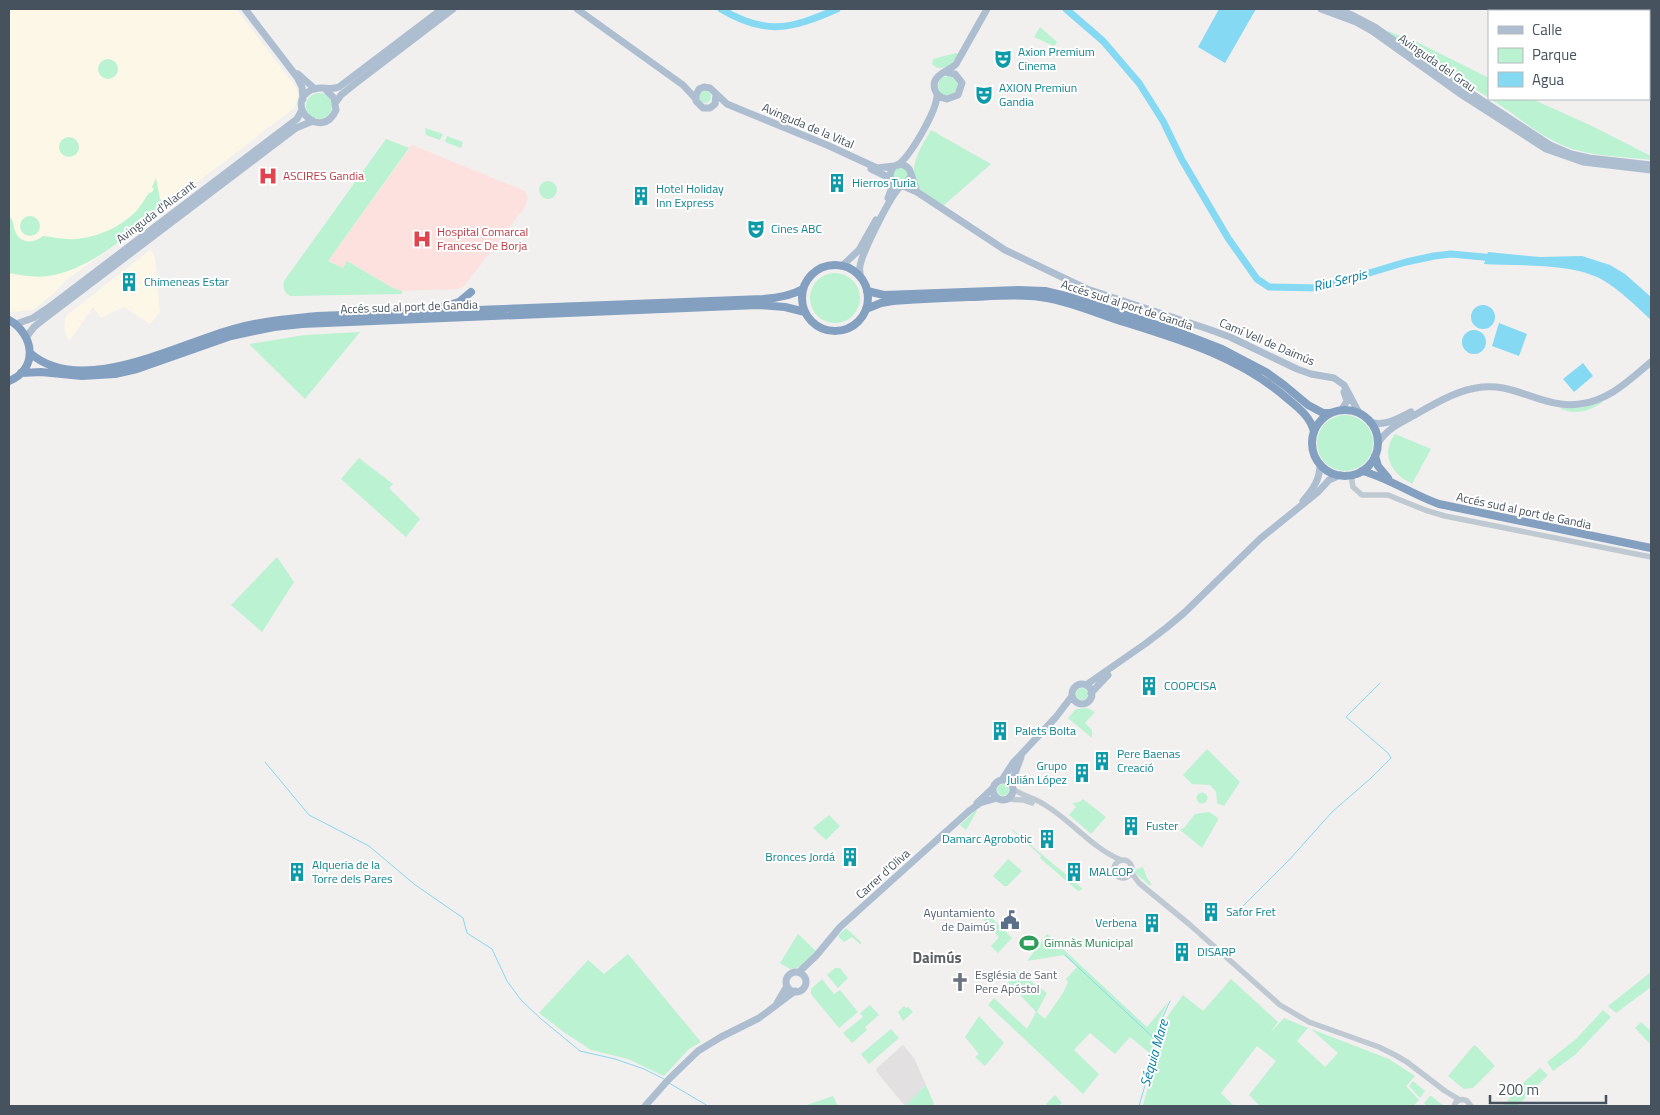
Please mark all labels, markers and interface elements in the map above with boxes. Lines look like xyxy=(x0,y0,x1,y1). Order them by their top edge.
legend xyxy=(1488,10,1650,100)
text: Calle xyxy=(1532,18,1562,41)
street label: Avinguda del Grau xyxy=(1395,29,1480,96)
place label: Axion Premium Cinema xyxy=(1018,42,1095,75)
text: Parque xyxy=(1532,43,1577,66)
theatre icon: Axion Premium Cinema xyxy=(992,48,1014,70)
text: Agua xyxy=(1532,68,1564,91)
place label: AXION Premiun Gandia xyxy=(999,78,1077,111)
theatre icon: AXION Premiun Gandia xyxy=(973,84,995,106)
street label: Avinguda de la Vital xyxy=(759,98,857,154)
hospital icon: ASCIRES Gandia xyxy=(257,165,279,187)
place label: ASCIRES Gandia xyxy=(283,166,364,185)
building icon: Hierros Turia xyxy=(826,172,848,194)
place label: Hierros Turia xyxy=(852,173,916,192)
street label: Avinguda d'Alacant xyxy=(112,175,200,248)
place label: Hotel Holiday Inn Express xyxy=(656,179,724,212)
building icon: Hotel Holiday Inn Express xyxy=(630,185,652,207)
theatre icon: Cines ABC xyxy=(745,218,767,240)
place label: Cines ABC xyxy=(771,219,822,238)
place label: Hospital Comarcal Francesc De Borja xyxy=(437,222,528,255)
hospital icon: Hospital Comarcal Francesc De Borja xyxy=(411,228,433,250)
water label: Riu Serpis xyxy=(1311,262,1370,296)
building icon: Chimeneas Estar xyxy=(118,271,140,293)
place label: Chimeneas Estar xyxy=(144,272,229,291)
street label: Accés sud al port de Gandia xyxy=(1059,274,1196,335)
street label: Accés sud al port de Gandia xyxy=(340,295,478,318)
street label: Camí Vell de Daimús xyxy=(1216,313,1318,370)
street label: Accés sud al port de Gandia xyxy=(1455,487,1593,534)
building icon: COOPCISA xyxy=(1138,675,1160,697)
place label: COOPCISA xyxy=(1164,676,1216,695)
building icon: Palets Bolta xyxy=(989,720,1011,742)
place label: Palets Bolta xyxy=(1015,721,1076,740)
place label: Pere Baenas Creació xyxy=(1117,744,1181,777)
building icon: Pere Baenas Creació xyxy=(1091,750,1113,772)
place label: Grupo Julián López xyxy=(1007,756,1067,789)
building icon: Grupo Julián López xyxy=(1071,762,1093,784)
building icon: Fuster xyxy=(1120,815,1142,837)
place label: Fuster xyxy=(1146,816,1178,835)
building icon: Damarc Agrobotic xyxy=(1036,828,1058,850)
place label: Damarc Agrobotic xyxy=(942,829,1032,848)
street label: Carrer d'Oliva xyxy=(851,844,914,903)
building icon: Bronces Jordá xyxy=(839,846,861,868)
place label: Bronces Jordá xyxy=(765,847,835,866)
place label: Alqueria de la Torre dels Pares xyxy=(312,855,393,888)
building icon: Alqueria de la Torre dels Pares xyxy=(286,861,308,883)
building icon: MALCOP xyxy=(1063,861,1085,883)
place label: MALCOP xyxy=(1089,862,1133,881)
building icon: Safor Fret xyxy=(1200,901,1222,923)
place label: Safor Fret xyxy=(1226,902,1277,921)
place label: Ayuntamiento de Daimús xyxy=(924,903,995,936)
public building icon: Ayuntamiento de Daimús xyxy=(999,909,1021,931)
building icon: Verbena xyxy=(1141,912,1163,934)
place label: Verbena xyxy=(1095,913,1137,932)
sports icon: Gimnàs Municipal xyxy=(1018,932,1040,954)
place label: Gimnàs Municipal xyxy=(1044,933,1133,952)
building icon: DISARP xyxy=(1171,941,1193,963)
place label: DISARP xyxy=(1197,942,1236,961)
district label: Daimús xyxy=(912,946,962,969)
place label: Església de Sant Pere Apóstol xyxy=(975,965,1058,998)
church icon: Església de Sant Pere Apóstol xyxy=(949,971,971,993)
water label: Séquia Mare xyxy=(1134,1015,1174,1089)
scale bar xyxy=(1490,1072,1606,1104)
text: 200 m xyxy=(1498,1078,1539,1101)

